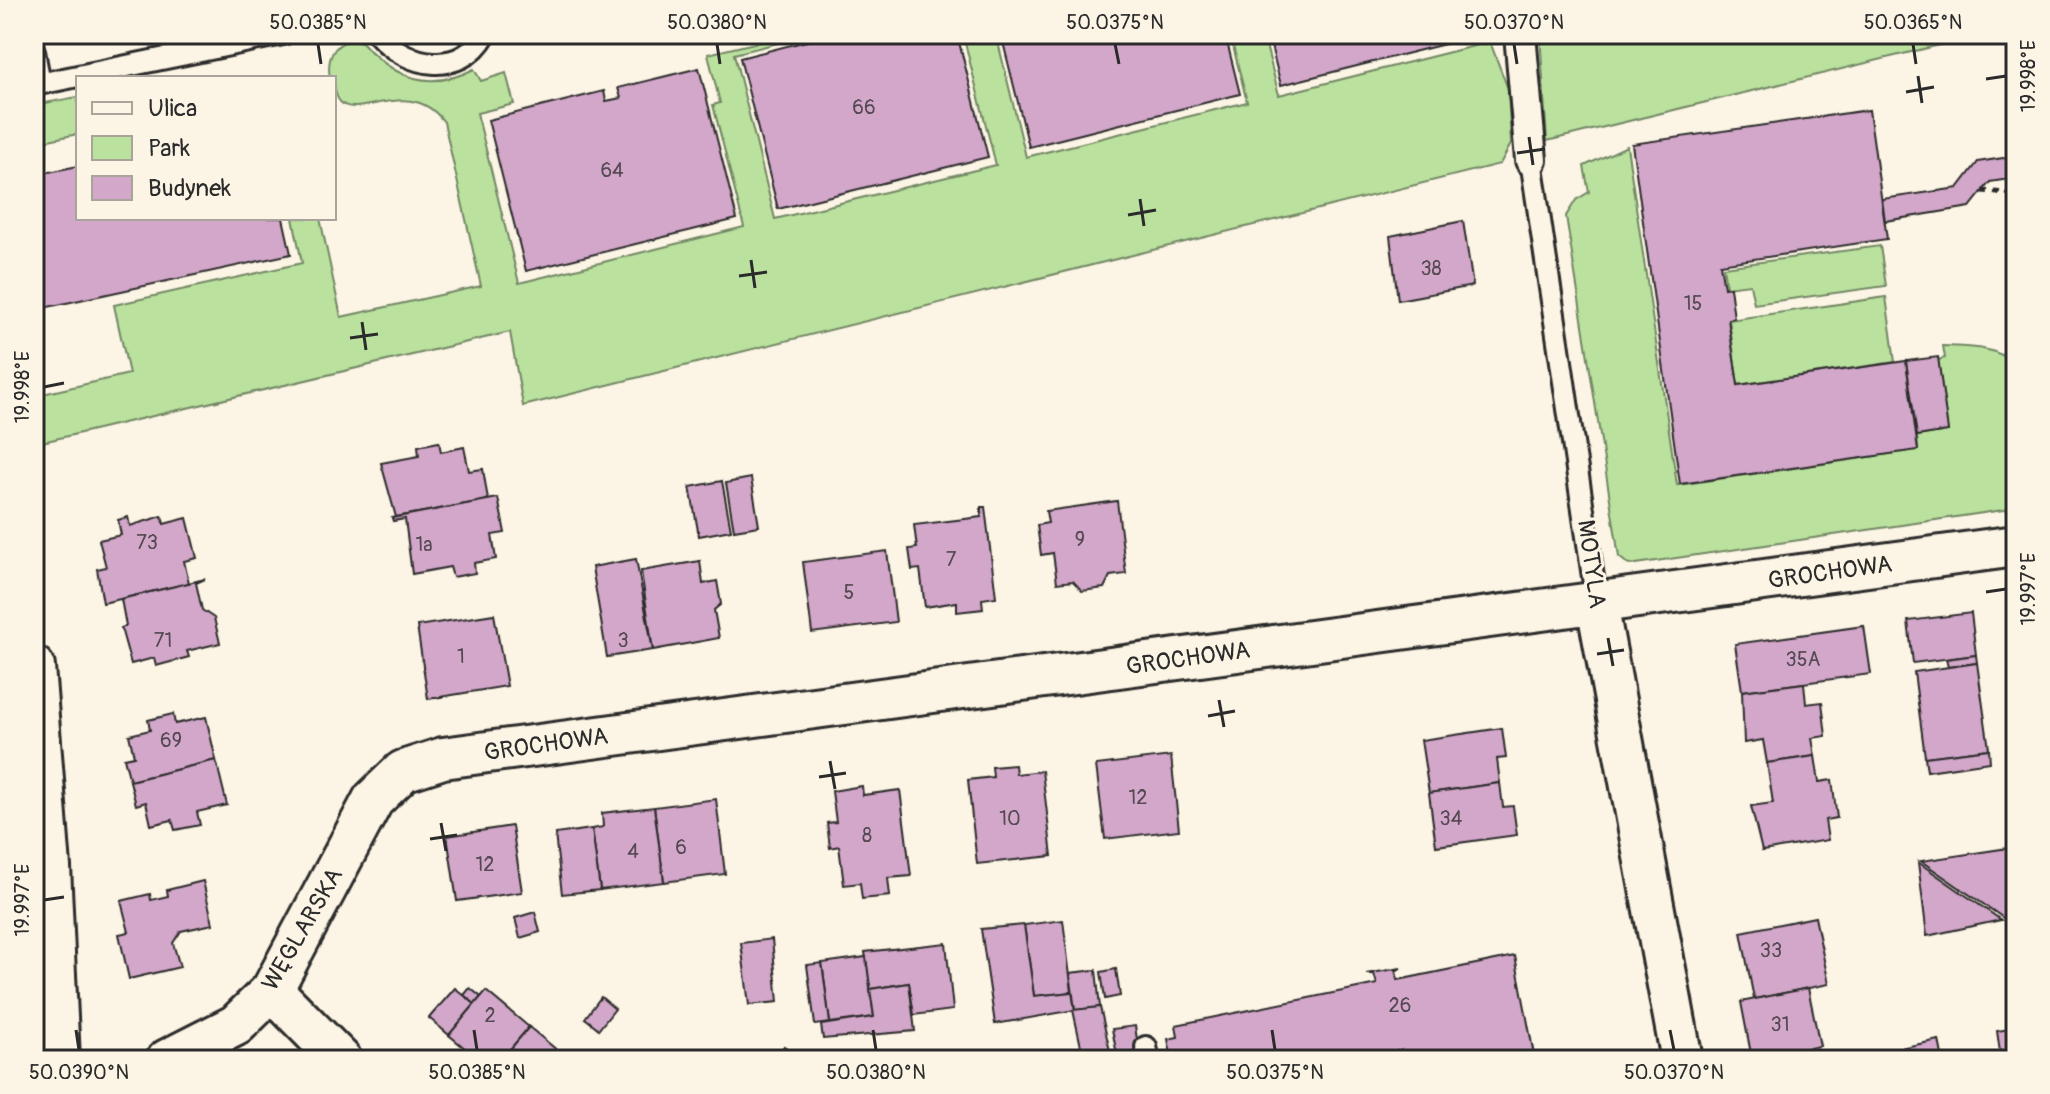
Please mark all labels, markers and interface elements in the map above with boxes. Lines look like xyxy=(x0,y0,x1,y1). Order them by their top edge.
text: 50.0385°N xyxy=(270,10,366,35)
text: 50.0380°N xyxy=(667,10,767,35)
text: 50.0375°N xyxy=(1066,10,1164,35)
text: 50.0370°N xyxy=(1464,10,1564,35)
text: 50.0365°N xyxy=(1864,10,1962,35)
text: 19.998°E xyxy=(2016,40,2041,112)
legend xyxy=(76,76,336,220)
text: Ulica xyxy=(148,94,197,123)
house number: 66 xyxy=(852,95,876,120)
text: Park xyxy=(148,134,190,163)
house number: 64 xyxy=(600,158,624,183)
text: Budynek xyxy=(148,174,231,203)
house number: 38 xyxy=(1420,256,1442,281)
house number: 15 xyxy=(1684,291,1702,316)
text: 19.998°E xyxy=(10,351,35,423)
street label: MOTYLA xyxy=(1571,518,1612,610)
house number: 9 xyxy=(1075,527,1085,552)
house number: 73 xyxy=(136,530,158,555)
house number: 1a xyxy=(415,532,433,557)
house number: 7 xyxy=(946,547,957,572)
street label: GROCHOWA xyxy=(1766,549,1894,596)
text: 19.997°E xyxy=(2016,553,2041,625)
house number: 5 xyxy=(844,580,854,605)
house number: 71 xyxy=(154,628,172,653)
house number: 3 xyxy=(617,628,629,653)
street label: GROCHOWA xyxy=(1124,635,1252,682)
house number: 1 xyxy=(457,644,465,669)
house number: 35A xyxy=(1786,647,1821,672)
street label: GROCHOWA xyxy=(482,721,610,768)
house number: 69 xyxy=(160,728,182,753)
house number: 12 xyxy=(1129,785,1148,810)
house number: 10 xyxy=(999,806,1021,831)
house number: 34 xyxy=(1440,806,1463,831)
house number: 8 xyxy=(862,823,872,848)
house number: 6 xyxy=(675,835,687,860)
house number: 4 xyxy=(627,839,639,864)
house number: 12 xyxy=(476,852,495,877)
street label: WĘGLARSKA xyxy=(256,863,349,996)
text: 19.997°E xyxy=(10,864,35,936)
house number: 33 xyxy=(1760,938,1782,963)
house number: 26 xyxy=(1389,993,1411,1018)
house number: 2 xyxy=(484,1003,496,1028)
house number: 31 xyxy=(1771,1012,1789,1037)
text: 50.0390°N xyxy=(29,1060,129,1085)
text: 50.0385°N xyxy=(429,1060,525,1085)
text: 50.0380°N xyxy=(826,1060,926,1085)
text: 50.0375°N xyxy=(1226,1060,1324,1085)
text: 50.0370°N xyxy=(1624,1060,1724,1085)

